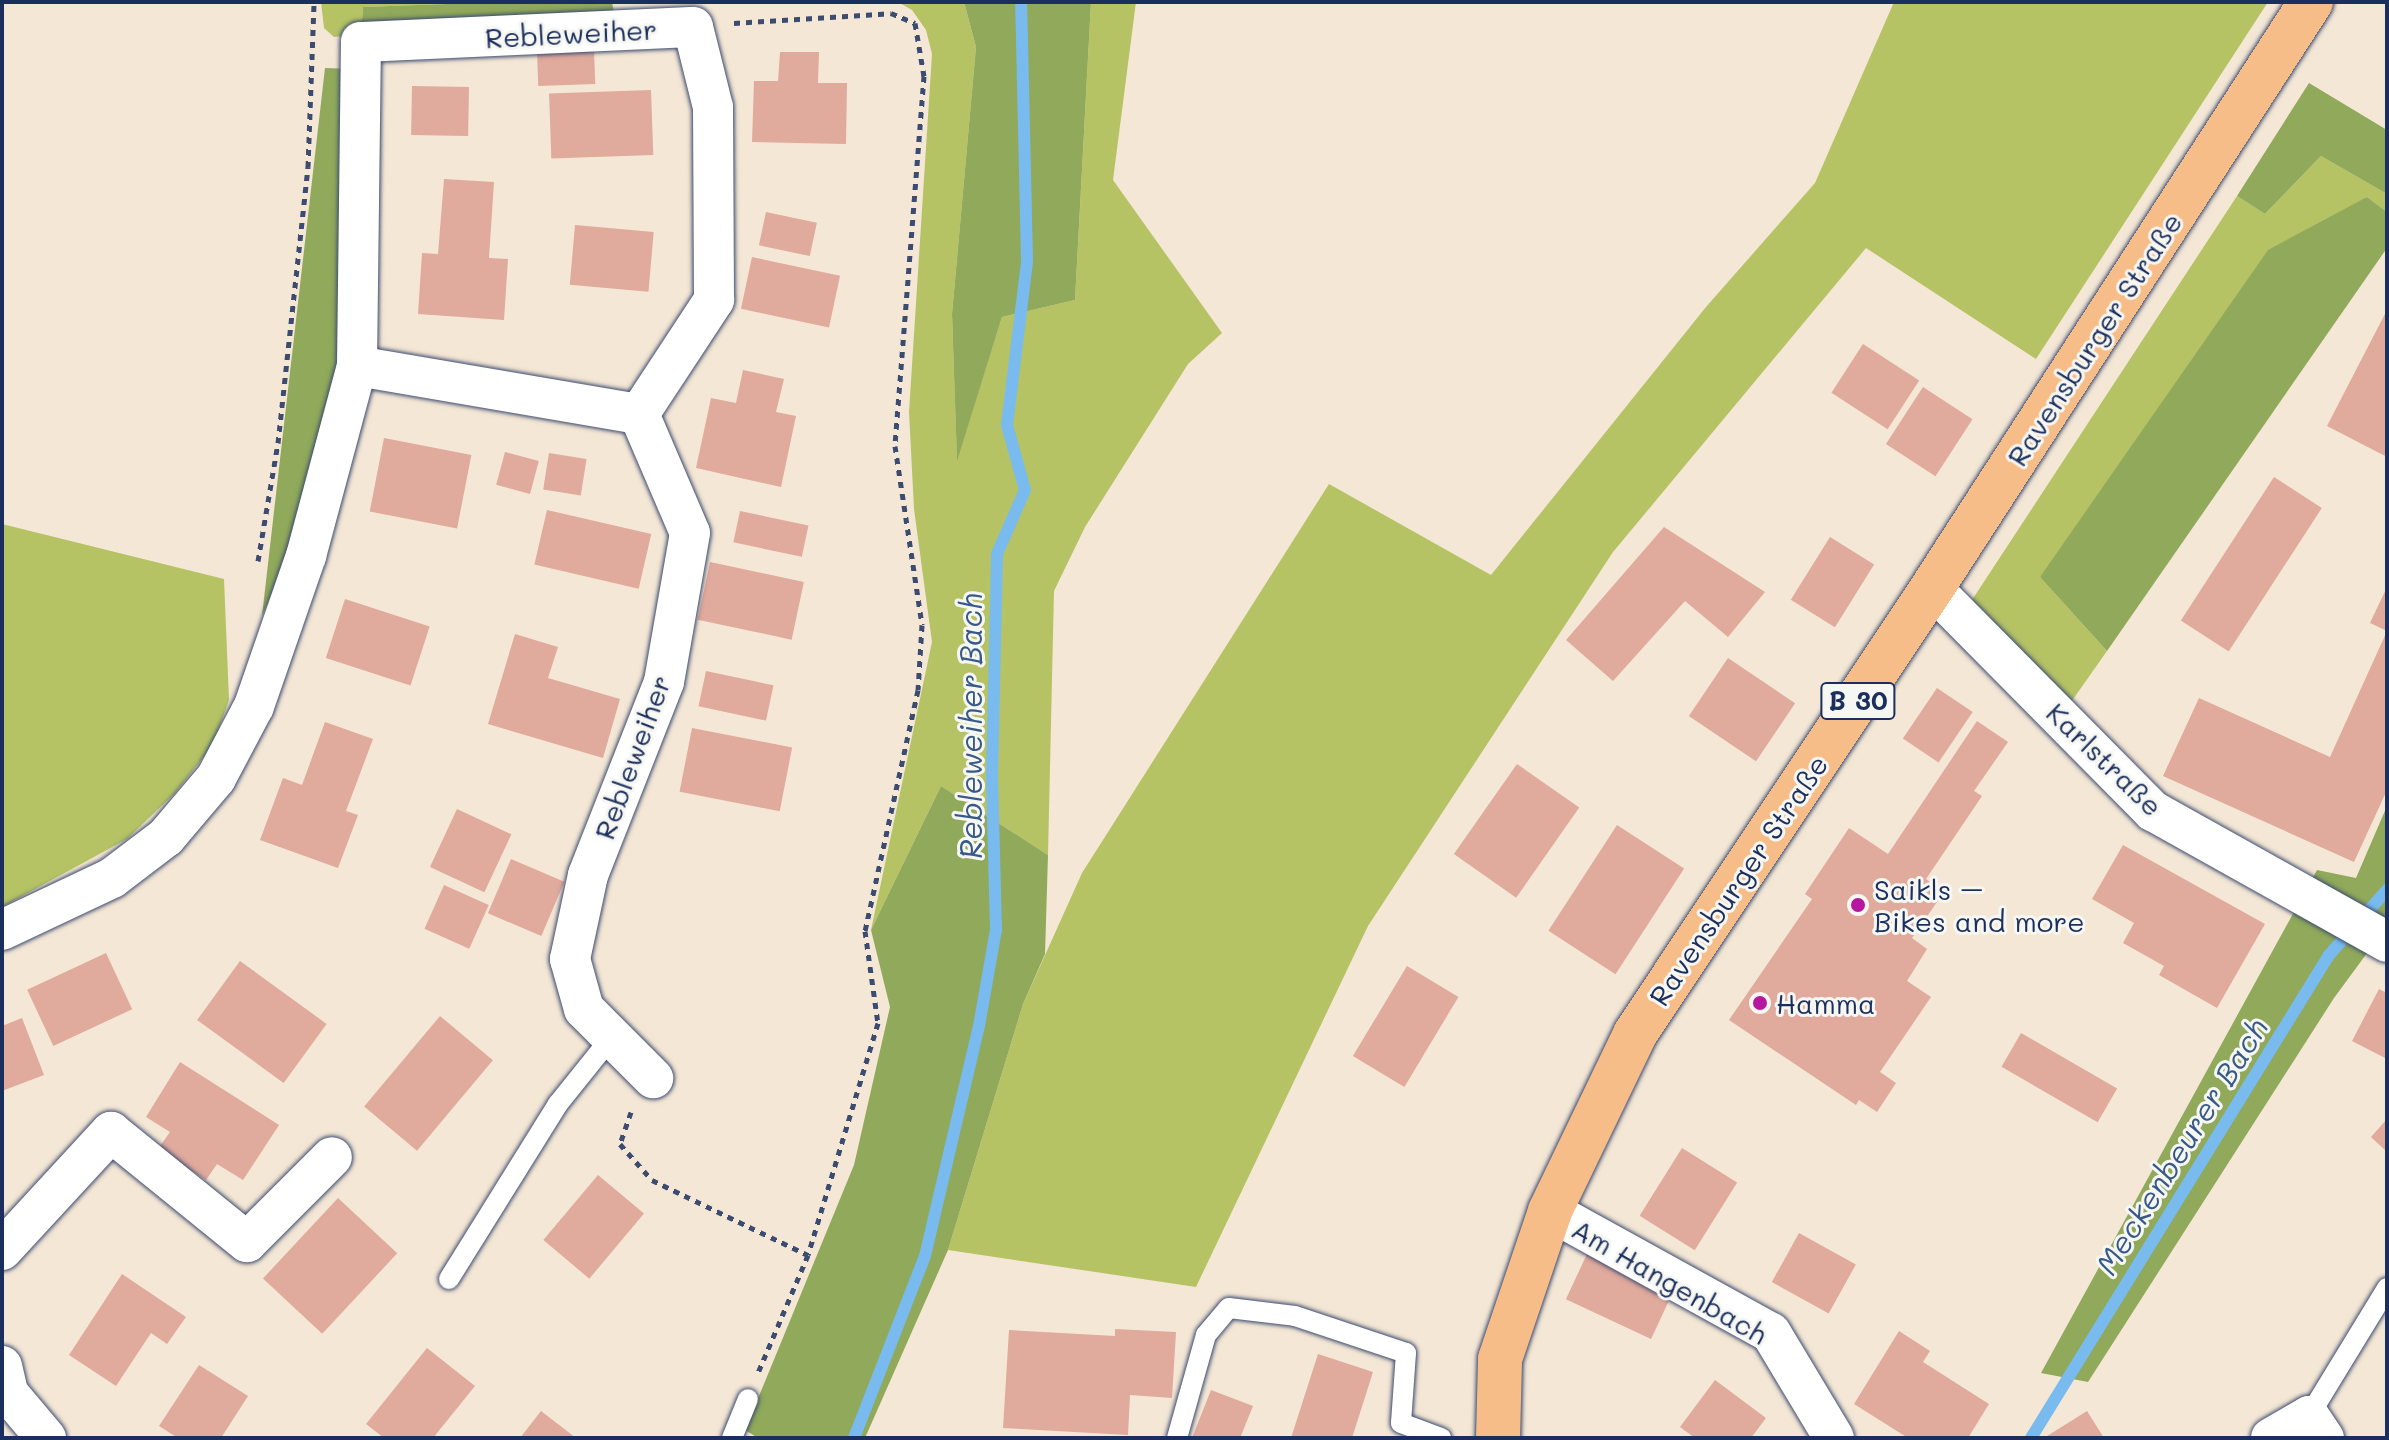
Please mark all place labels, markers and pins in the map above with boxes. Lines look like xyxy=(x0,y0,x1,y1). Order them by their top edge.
place label: Saikls – Bikes and more xyxy=(1874,872,2085,938)
marker: Saikls – Bikes and more xyxy=(1849,896,1867,914)
place label: Hamma xyxy=(1776,986,1875,1020)
marker: Hamma xyxy=(1751,994,1769,1012)

